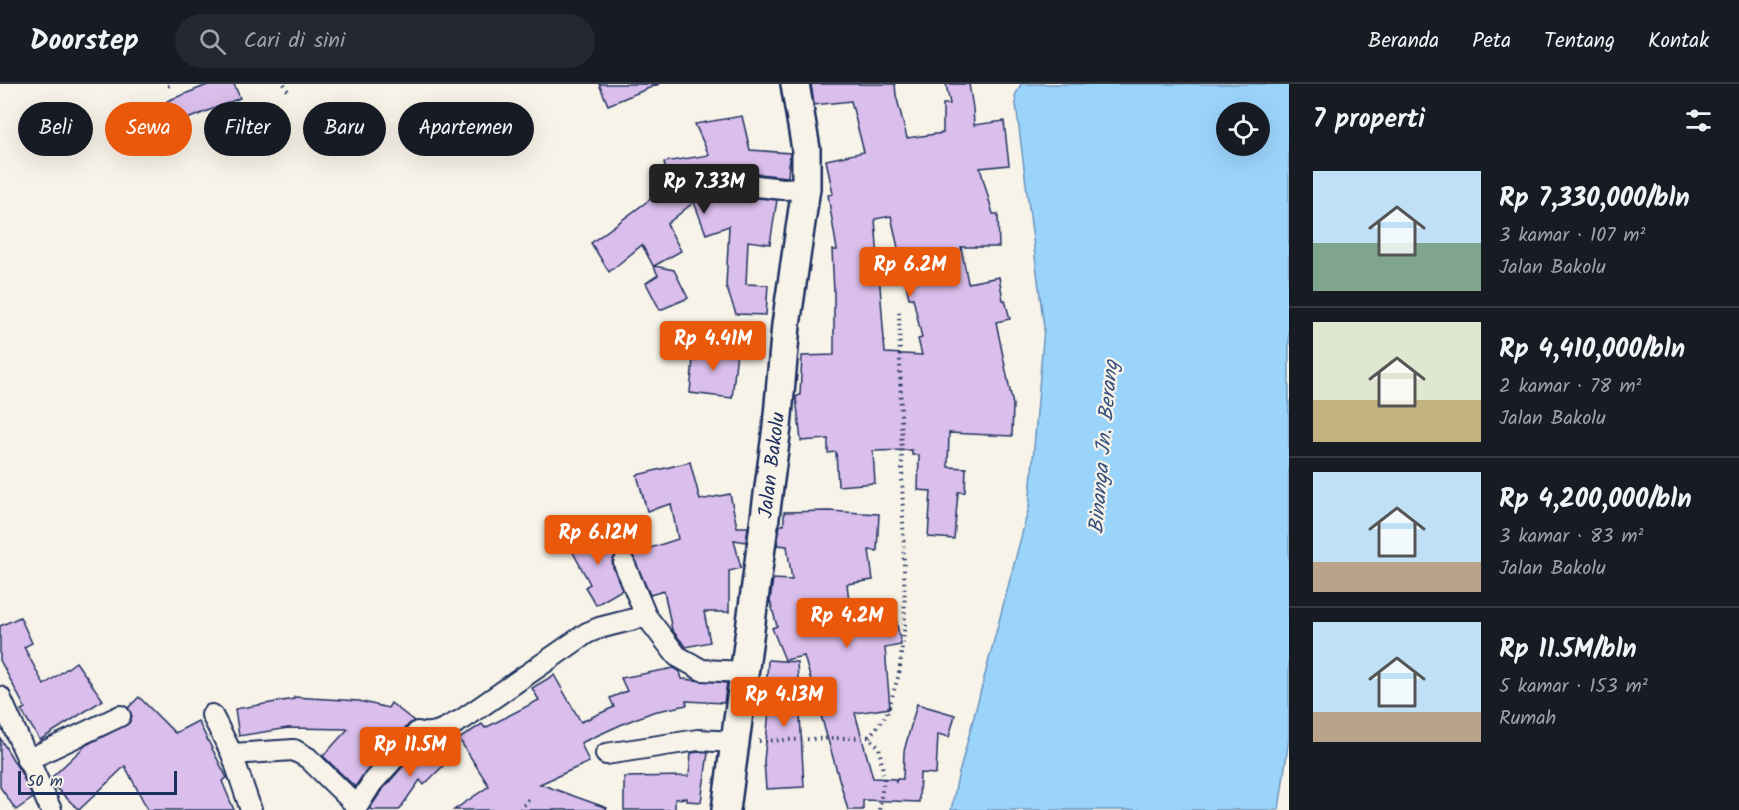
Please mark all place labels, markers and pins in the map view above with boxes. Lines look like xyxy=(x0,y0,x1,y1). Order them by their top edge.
pin: Rp 7.33M xyxy=(642,164,766,215)
pin: Rp 6.2M xyxy=(855,247,965,298)
pin: Rp 4.41M xyxy=(651,321,775,372)
pin: Rp 6.12M xyxy=(536,515,660,566)
pin: Rp 4.2M xyxy=(792,598,902,649)
pin: Rp 4.13M xyxy=(722,677,846,728)
pin: Rp 11.5M xyxy=(348,727,472,778)

